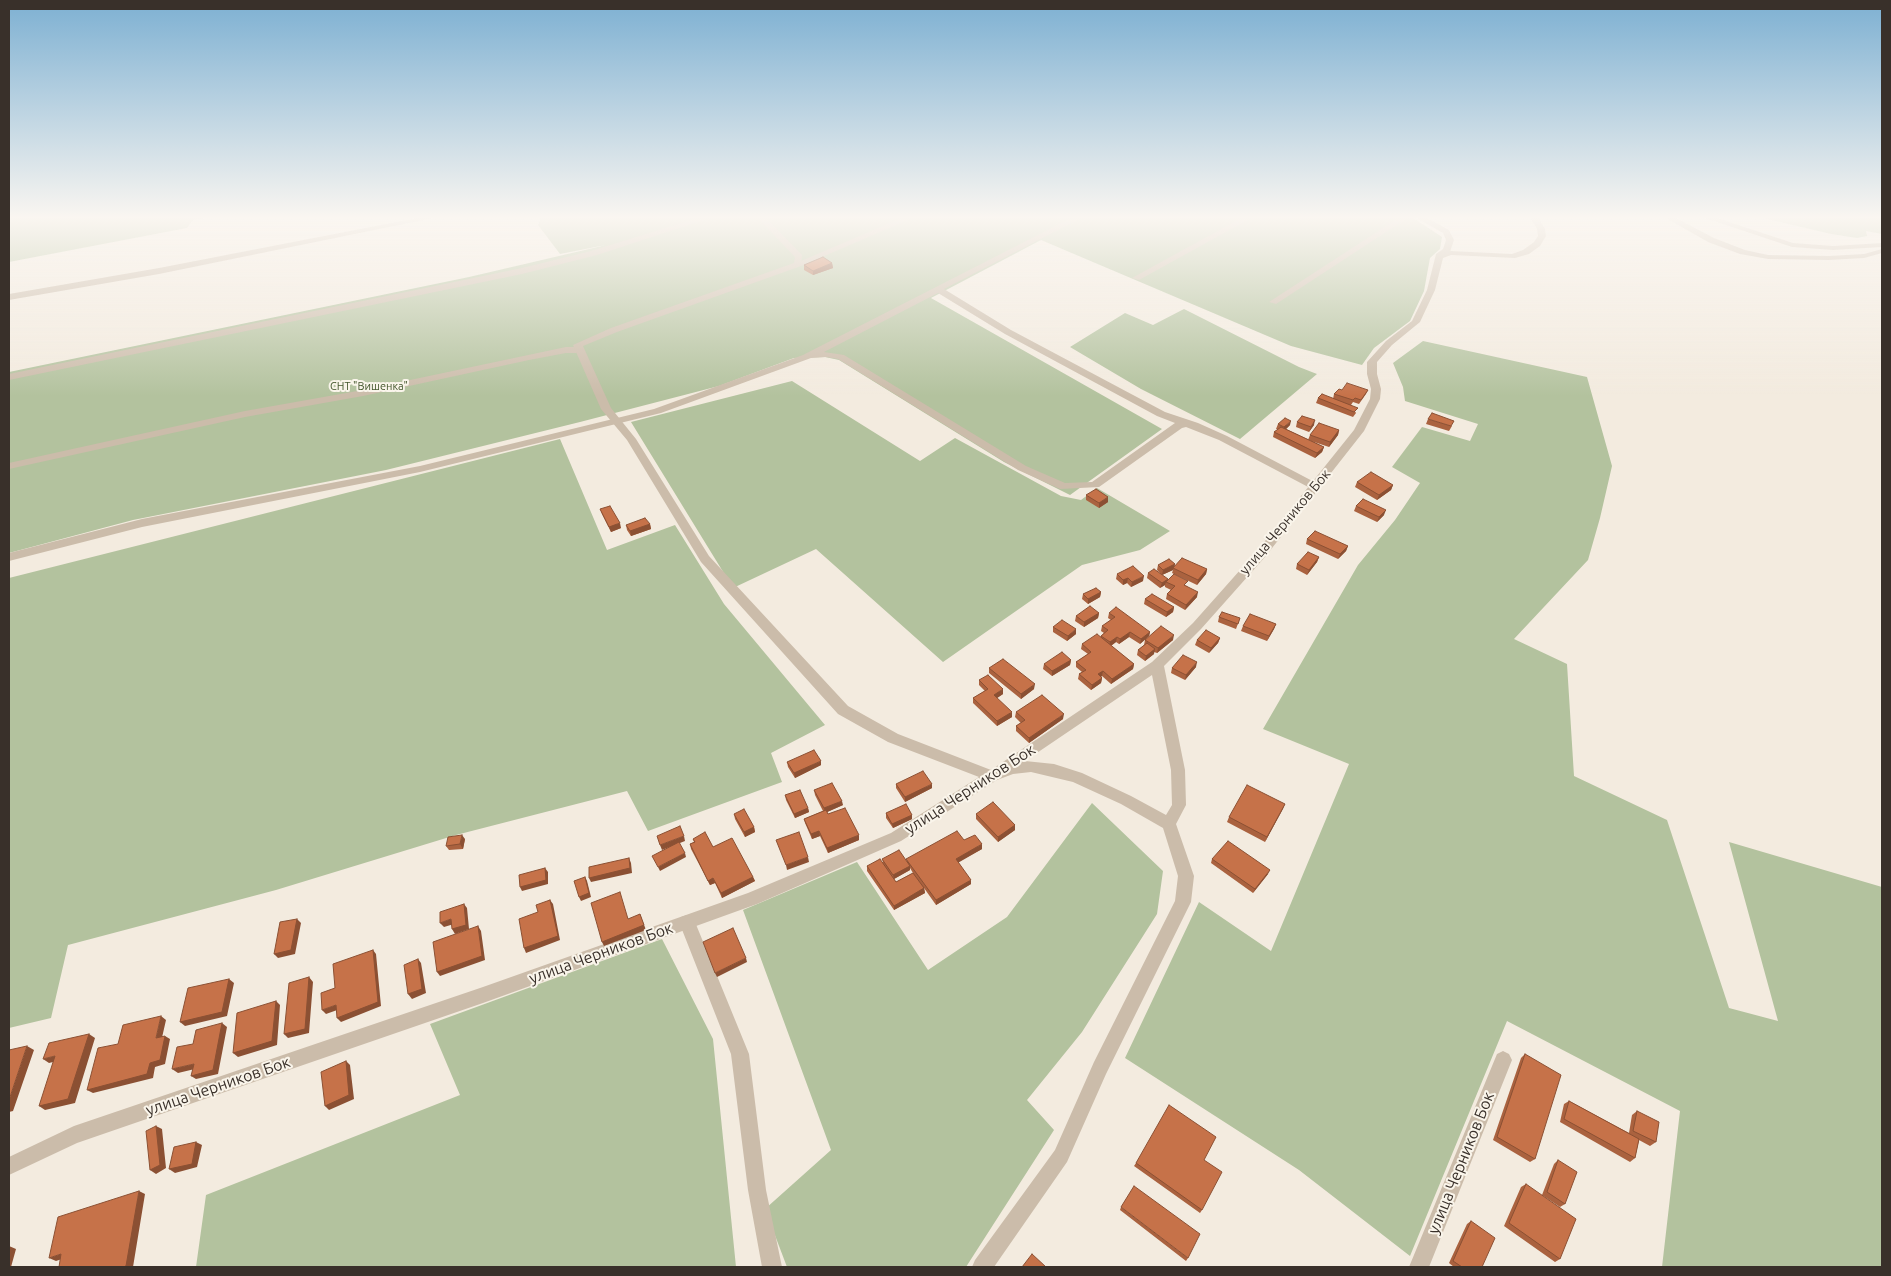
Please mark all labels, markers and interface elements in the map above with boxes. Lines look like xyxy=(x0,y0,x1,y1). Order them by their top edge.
park label: СНТ "Вишенка" xyxy=(330,379,408,393)
street label: улица Черников Бок xyxy=(1236,466,1334,578)
street label: улица Черников Бок xyxy=(901,740,1039,838)
street label: улица Черников Бок xyxy=(527,918,675,988)
street label: улица Черников Бок xyxy=(143,1052,293,1120)
street label: улица Черников Бок xyxy=(1424,1089,1498,1237)

